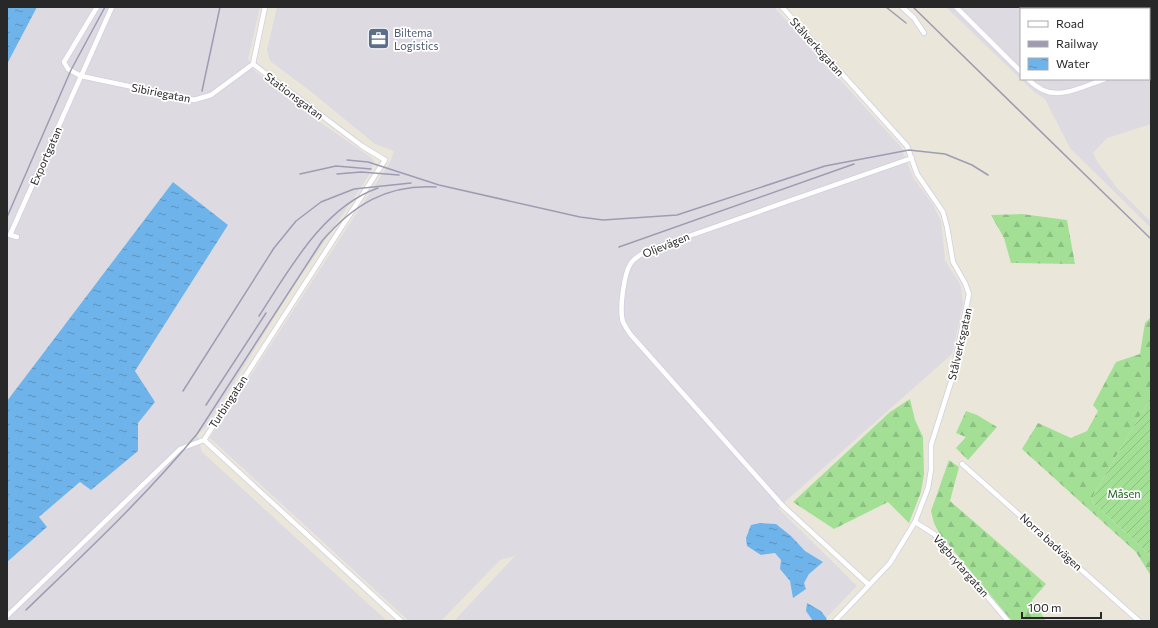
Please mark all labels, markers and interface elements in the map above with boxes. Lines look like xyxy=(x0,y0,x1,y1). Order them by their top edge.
legend xyxy=(1020,8,1150,80)
street label: Stålverksgatan xyxy=(788,15,847,79)
text: Road xyxy=(1056,16,1084,30)
office icon: Biltema Logistics xyxy=(365,26,391,52)
place label: Biltema Logistics xyxy=(394,26,438,52)
text: Railway xyxy=(1056,36,1098,50)
text: Water xyxy=(1056,56,1090,70)
street label: Stationsgatan xyxy=(262,69,326,122)
street label: Sibiriegatan xyxy=(130,80,192,105)
street label: Exportgatan xyxy=(27,125,64,187)
street label: Oljevägen xyxy=(640,229,691,260)
street label: Stålverksgatan xyxy=(945,306,974,381)
street label: Turbingatan xyxy=(206,373,250,431)
park label: Måsen xyxy=(1107,487,1141,500)
street label: Norra badvägen xyxy=(1018,510,1085,573)
street label: Vågbrytargatan xyxy=(931,532,992,599)
scale bar xyxy=(1022,594,1101,620)
text: 100 m xyxy=(1028,600,1062,614)

